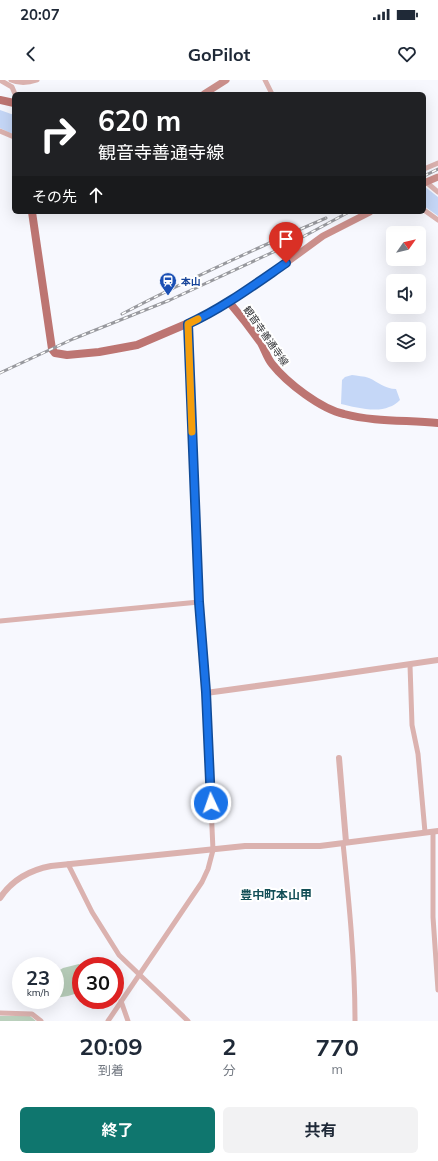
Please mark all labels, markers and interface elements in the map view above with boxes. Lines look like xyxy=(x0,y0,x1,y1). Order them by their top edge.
text: 20:07 xyxy=(20,5,60,24)
icon: back xyxy=(20,43,42,65)
text: GoPilot xyxy=(188,43,250,66)
icon: heart xyxy=(396,43,418,65)
text: 620 m xyxy=(98,103,181,138)
icon: right xyxy=(32,108,84,160)
text: 観音寺善通寺線 xyxy=(98,141,224,164)
icon: ahead xyxy=(85,184,107,206)
text: その先 xyxy=(32,187,77,206)
pin xyxy=(269,222,303,263)
north arrow xyxy=(386,226,426,266)
map controls xyxy=(386,226,426,362)
icon: arrive xyxy=(275,228,297,250)
station icon: 本山 xyxy=(158,271,178,296)
button: sound xyxy=(386,274,426,314)
place label: 本山 xyxy=(180,275,201,288)
street label: 観音寺善通寺線 xyxy=(241,304,291,368)
button: layers xyxy=(386,322,426,362)
position arrow xyxy=(190,782,232,824)
district label: 豊中町本山甲 xyxy=(240,887,312,902)
speed limit sign: 30 xyxy=(72,957,124,1009)
text: 23 xyxy=(26,965,50,990)
text: km/h xyxy=(27,986,49,999)
text: 20:09 xyxy=(79,1031,143,1061)
text: 2 xyxy=(222,1031,236,1061)
text: 770 xyxy=(316,1032,359,1062)
text: m xyxy=(331,1061,343,1077)
text: 到着 xyxy=(98,1062,124,1078)
text: 分 xyxy=(223,1062,236,1078)
button: 終了 xyxy=(20,1107,215,1153)
button: 共有 xyxy=(223,1107,418,1153)

